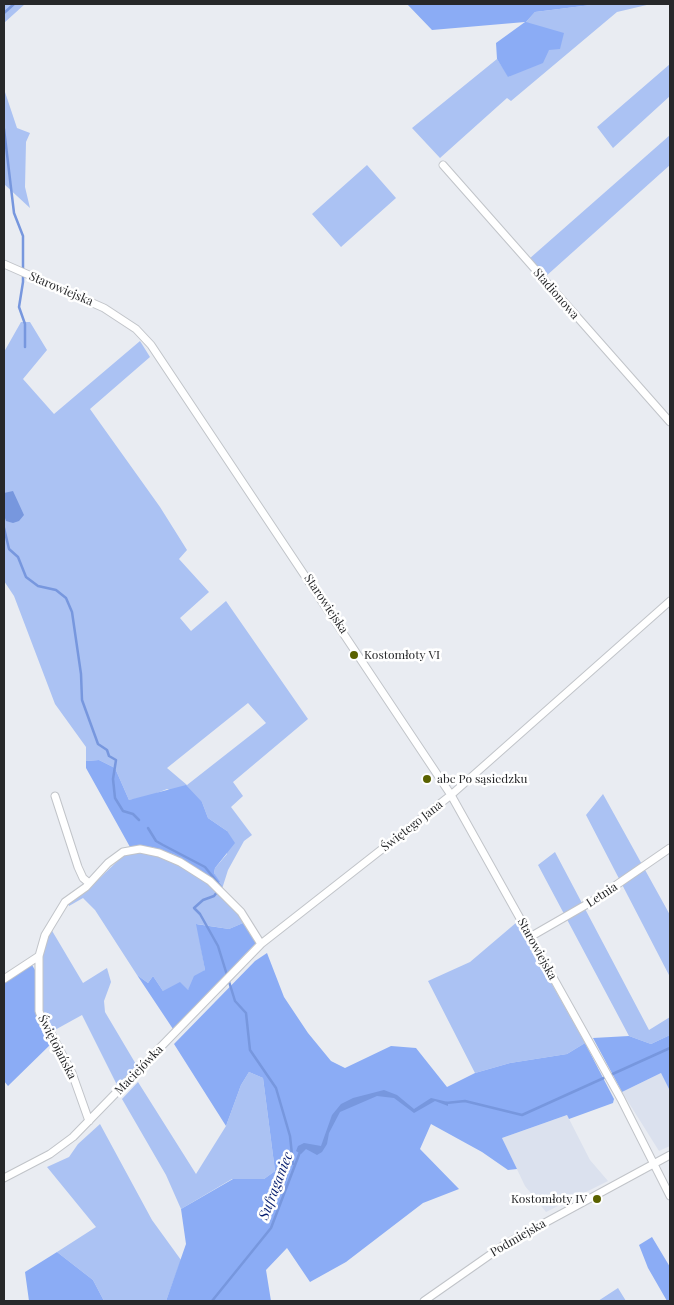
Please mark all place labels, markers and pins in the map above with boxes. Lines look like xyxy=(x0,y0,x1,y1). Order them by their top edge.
place label: Kostomłoty VI xyxy=(364,648,440,662)
marker: Kostomłoty VI xyxy=(348,649,360,661)
place label: abc Po sąsiedzku xyxy=(437,772,528,786)
marker: abc Po sąsiedzku xyxy=(421,773,433,785)
place label: Kostomłoty IV xyxy=(511,1192,587,1206)
marker: Kostomłoty IV xyxy=(591,1193,603,1205)

